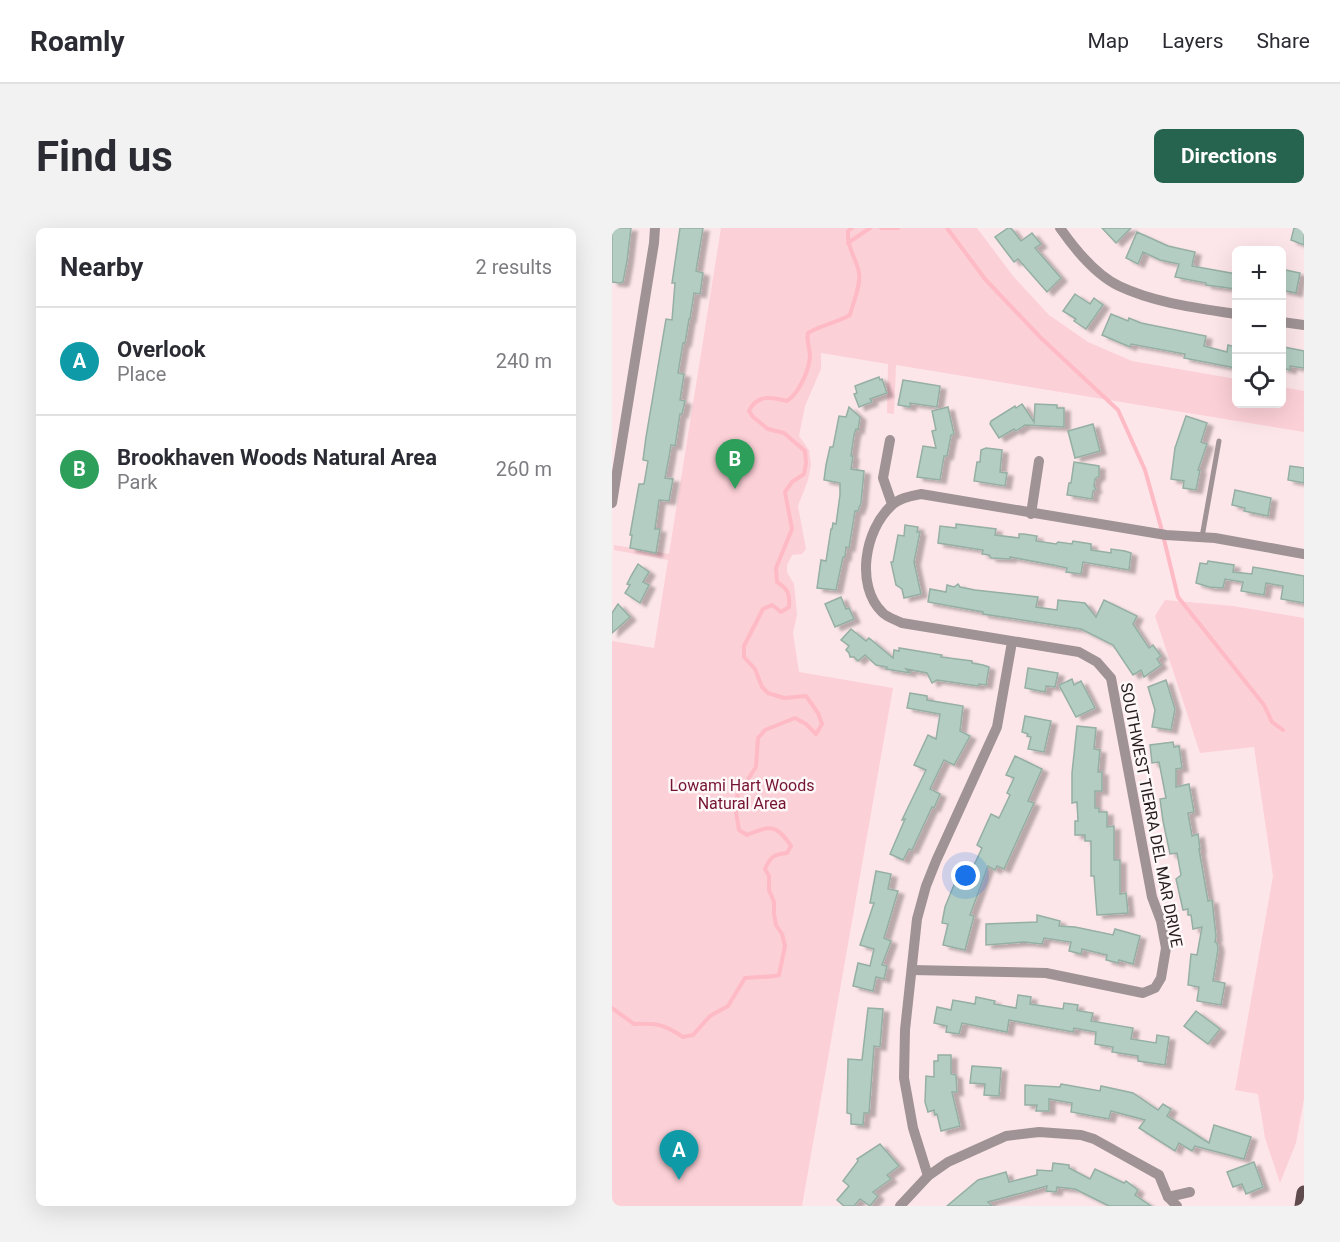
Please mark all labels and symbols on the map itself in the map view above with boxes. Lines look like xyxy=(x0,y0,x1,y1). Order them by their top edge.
pin: B xyxy=(716,440,754,489)
street label: SOUTHWEST TIERRA DEL MAR DRIVE xyxy=(1117,681,1187,949)
park label: Lowami Hart Woods Natural Area xyxy=(670,776,814,813)
your location xyxy=(951,861,980,890)
pin: A xyxy=(660,1130,698,1180)

